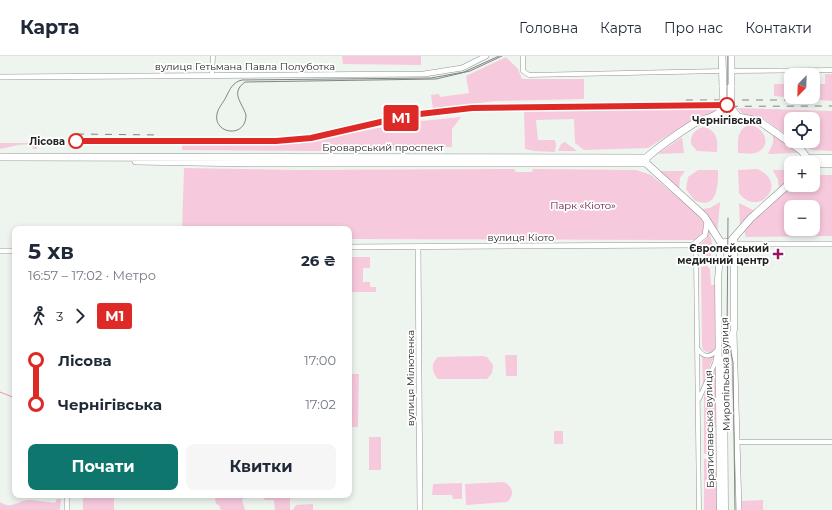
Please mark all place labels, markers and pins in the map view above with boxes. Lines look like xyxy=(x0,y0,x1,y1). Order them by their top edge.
marker: Чернігівська xyxy=(719,97,735,113)
place label: Чернігівська xyxy=(692,114,762,127)
marker: Лісова xyxy=(68,133,84,149)
place label: Лісова xyxy=(29,135,65,148)
place label: Європейський медичний центр xyxy=(677,242,769,267)
marker: Європейський медичний центр xyxy=(772,248,784,260)

